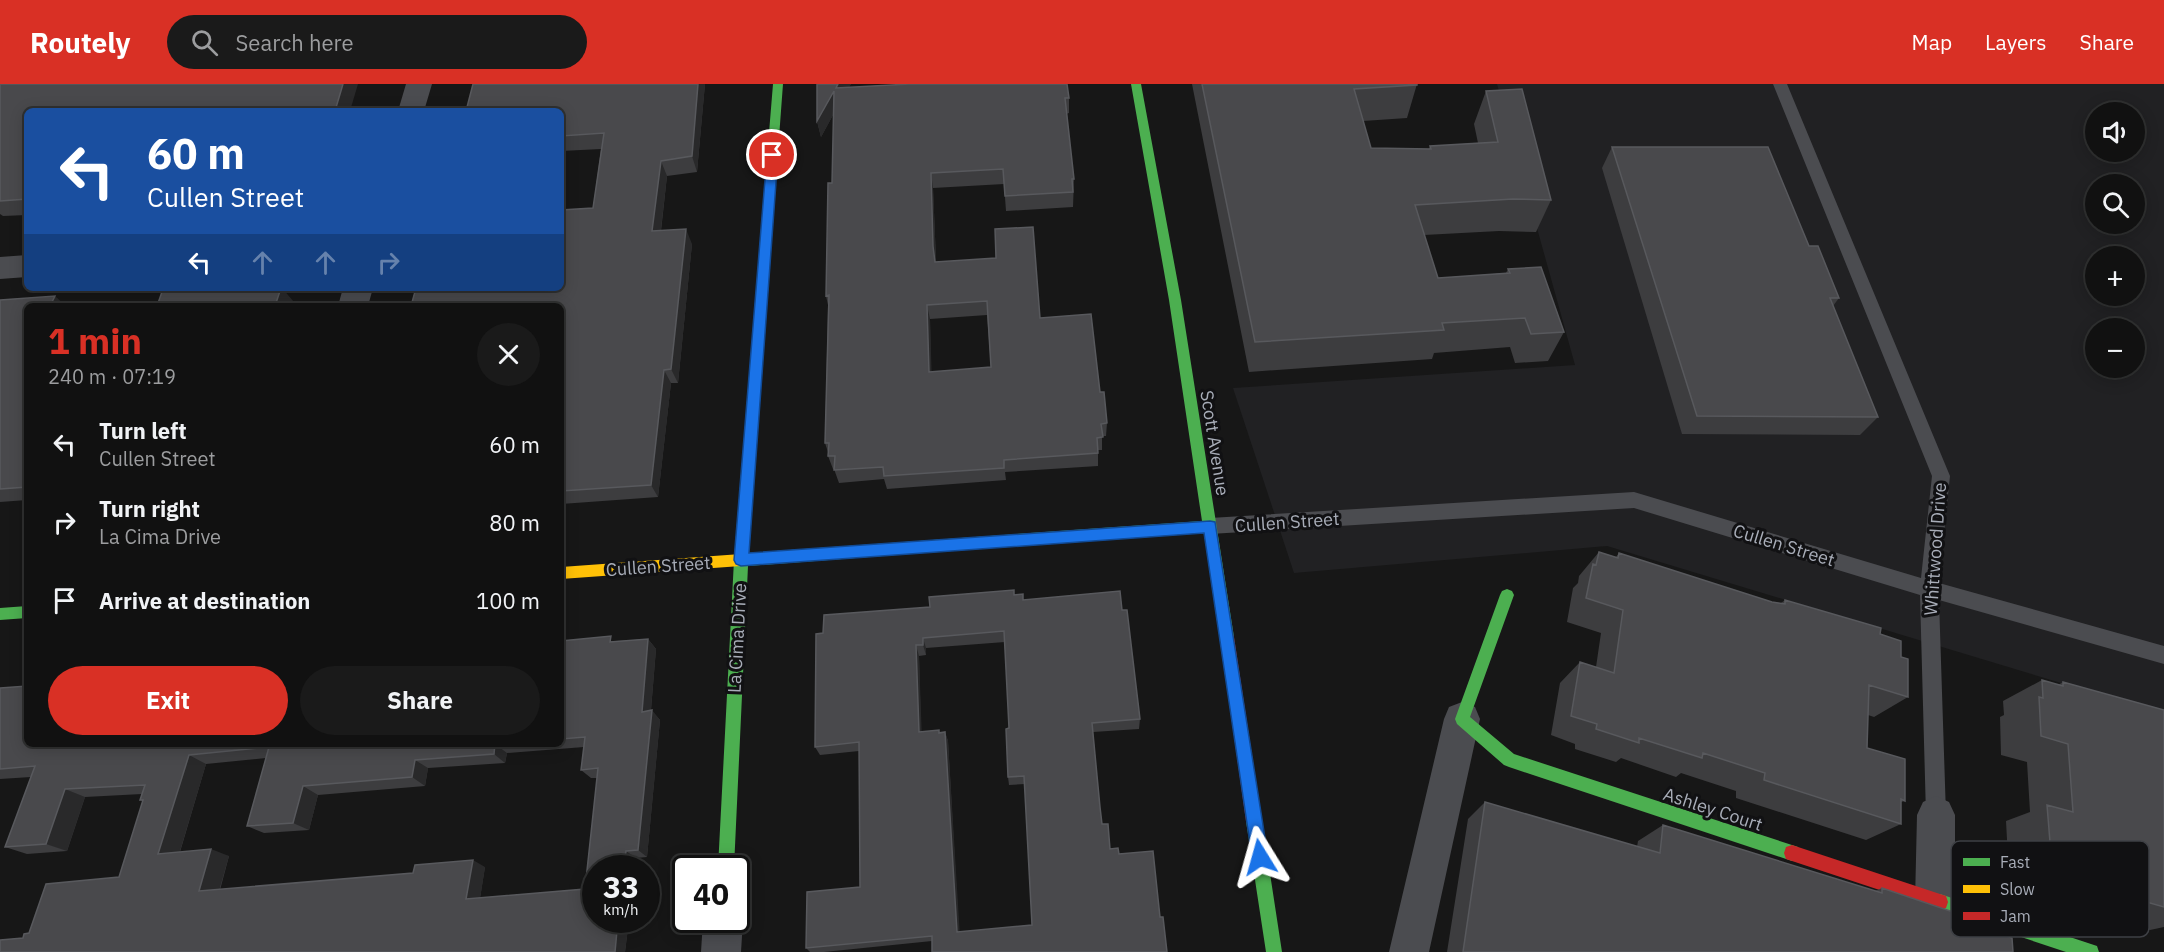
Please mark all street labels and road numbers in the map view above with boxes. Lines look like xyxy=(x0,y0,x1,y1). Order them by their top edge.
street label: Scott Avenue xyxy=(1195,389,1235,497)
street label: Whittwood Drive xyxy=(1919,481,1951,616)
street label: Cullen Street xyxy=(1234,507,1340,537)
street label: Cullen Street xyxy=(1731,519,1837,571)
street label: Cullen Street xyxy=(605,551,711,581)
street label: La Cima Drive xyxy=(723,582,751,693)
street label: Ashley Court xyxy=(1660,782,1766,836)

